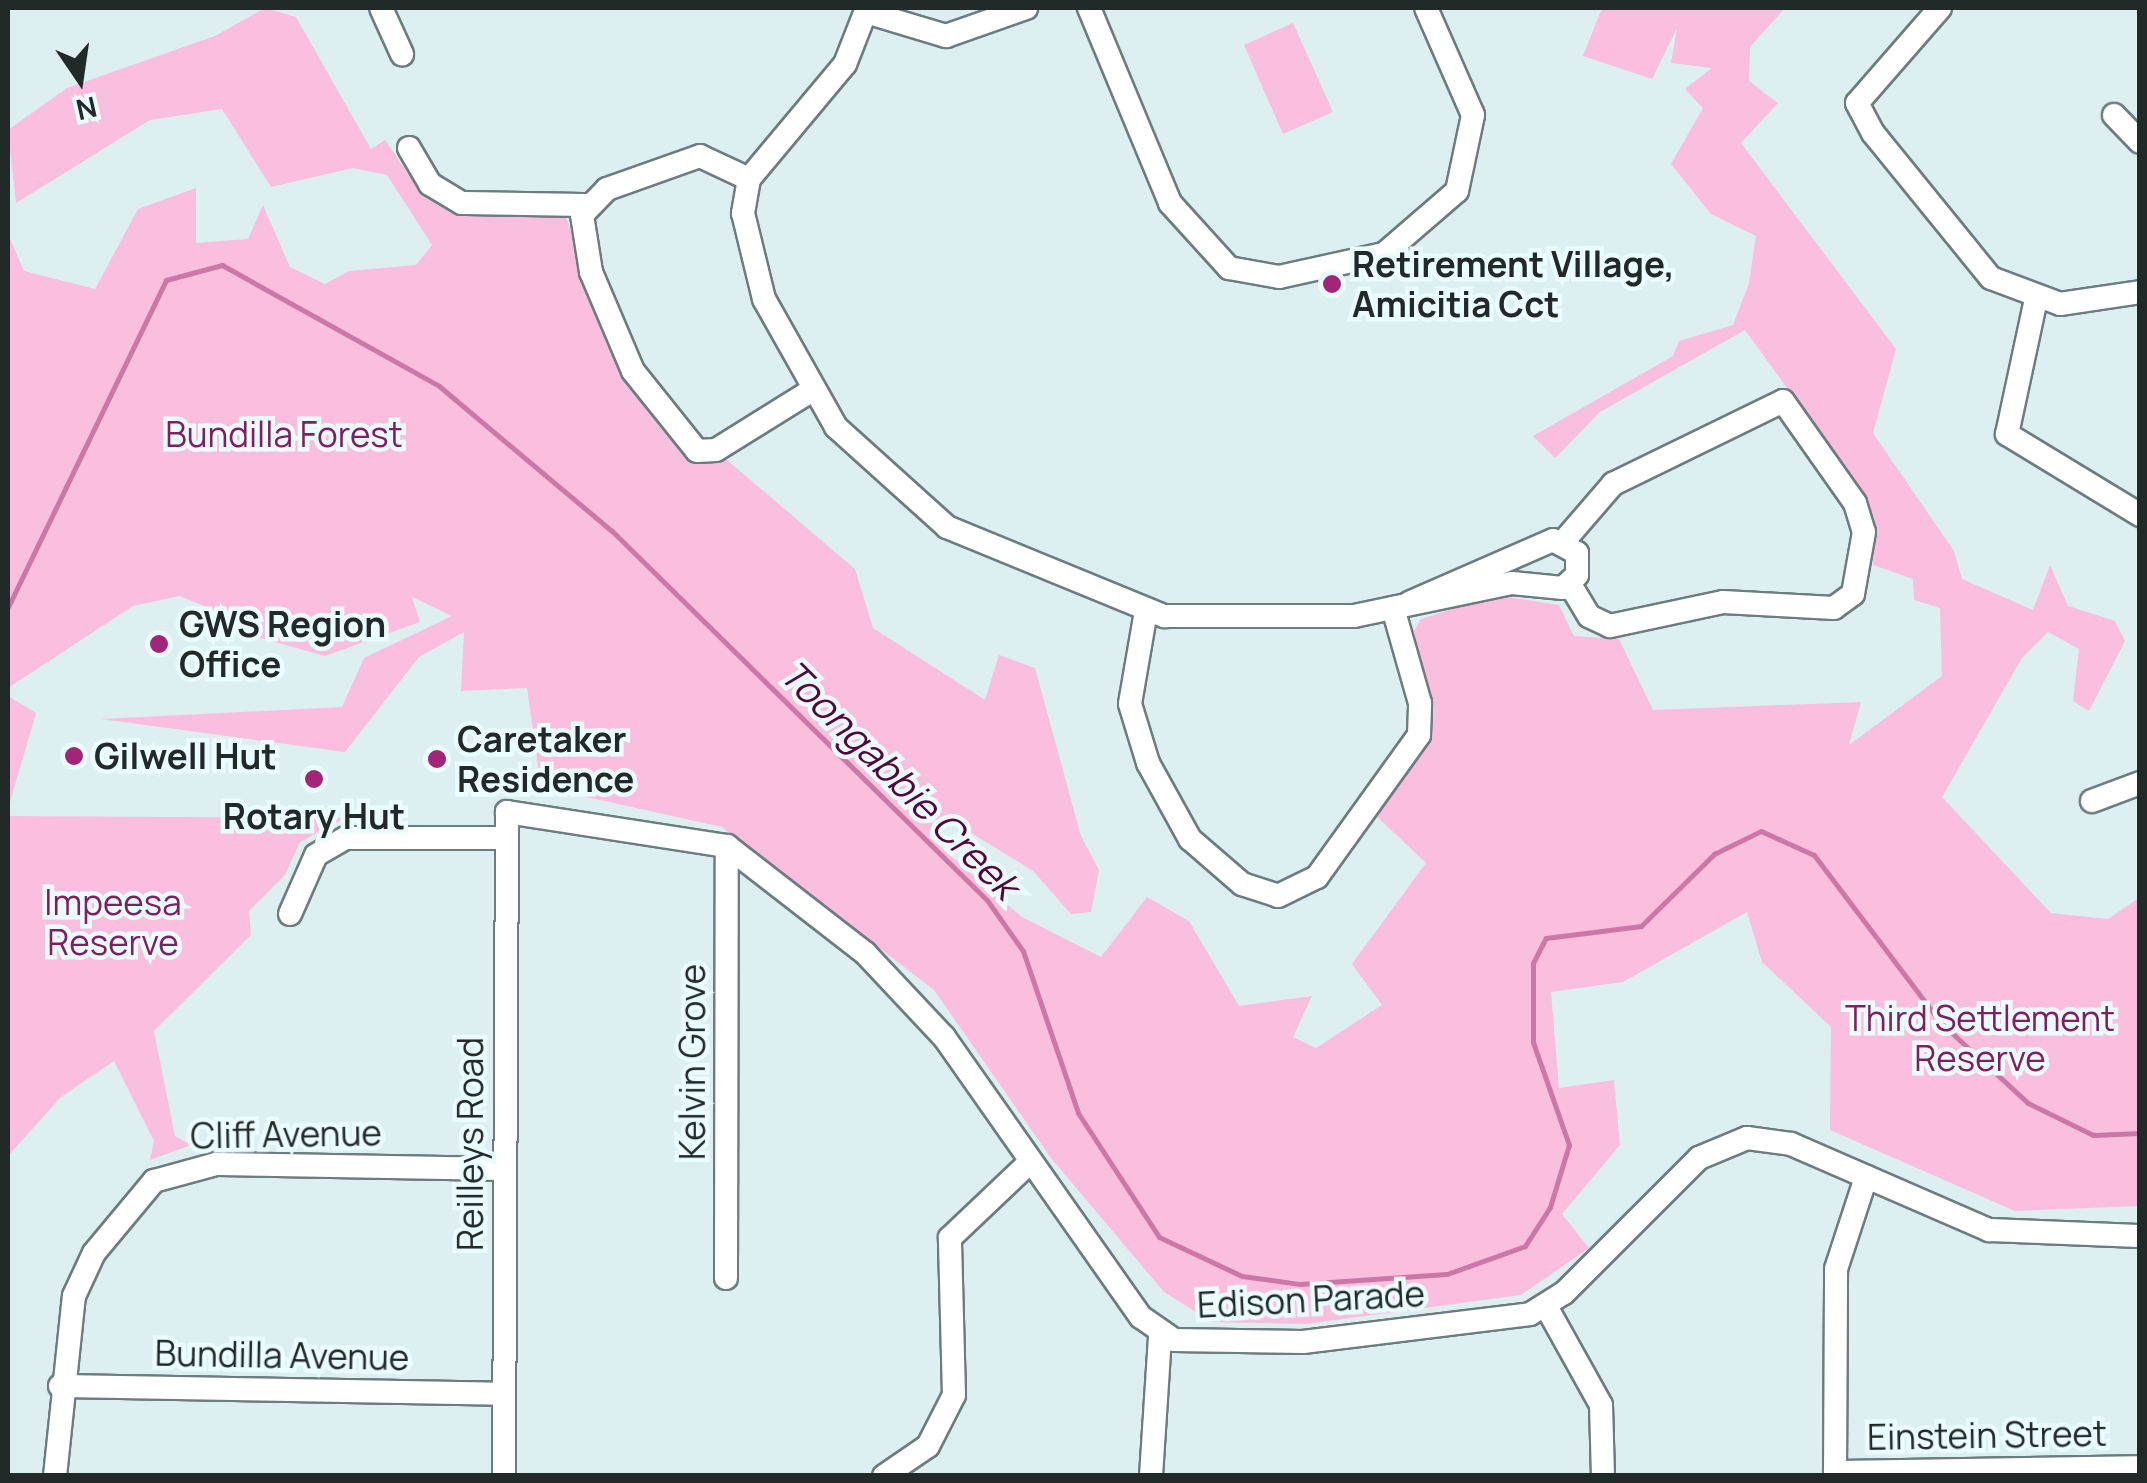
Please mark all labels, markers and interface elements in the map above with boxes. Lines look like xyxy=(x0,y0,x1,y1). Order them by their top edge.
north arrow xyxy=(30,30,130,130)
text: N xyxy=(73,88,101,130)
place label: Retirement Village, Amicitia Cct xyxy=(1352,243,1675,325)
marker: Retirement Village, Amicitia Cct xyxy=(1321,273,1343,295)
park label: Bundilla Forest xyxy=(165,413,403,455)
place label: GWS Region Office xyxy=(179,603,386,685)
marker: GWS Region Office xyxy=(148,633,170,655)
water label: Toongabbie Creek xyxy=(771,650,1029,908)
place label: Caretaker Residence xyxy=(457,718,634,800)
place label: Gilwell Hut xyxy=(94,735,277,777)
marker: Gilwell Hut xyxy=(63,745,85,767)
marker: Caretaker Residence xyxy=(426,748,448,770)
marker: Rotary Hut xyxy=(303,768,325,790)
place label: Rotary Hut xyxy=(223,795,405,837)
park label: Impeesa Reserve xyxy=(44,881,182,963)
street label: Kelvin Grove xyxy=(671,964,713,1160)
park label: Third Settlement Reserve xyxy=(1845,997,2115,1079)
street label: Reilleys Road xyxy=(449,1037,491,1251)
street label: Cliff Avenue xyxy=(190,1111,382,1157)
street label: Edison Parade xyxy=(1196,1272,1426,1326)
street label: Bundilla Avenue xyxy=(154,1332,410,1378)
street label: Einstein Street xyxy=(1867,1412,2107,1458)

